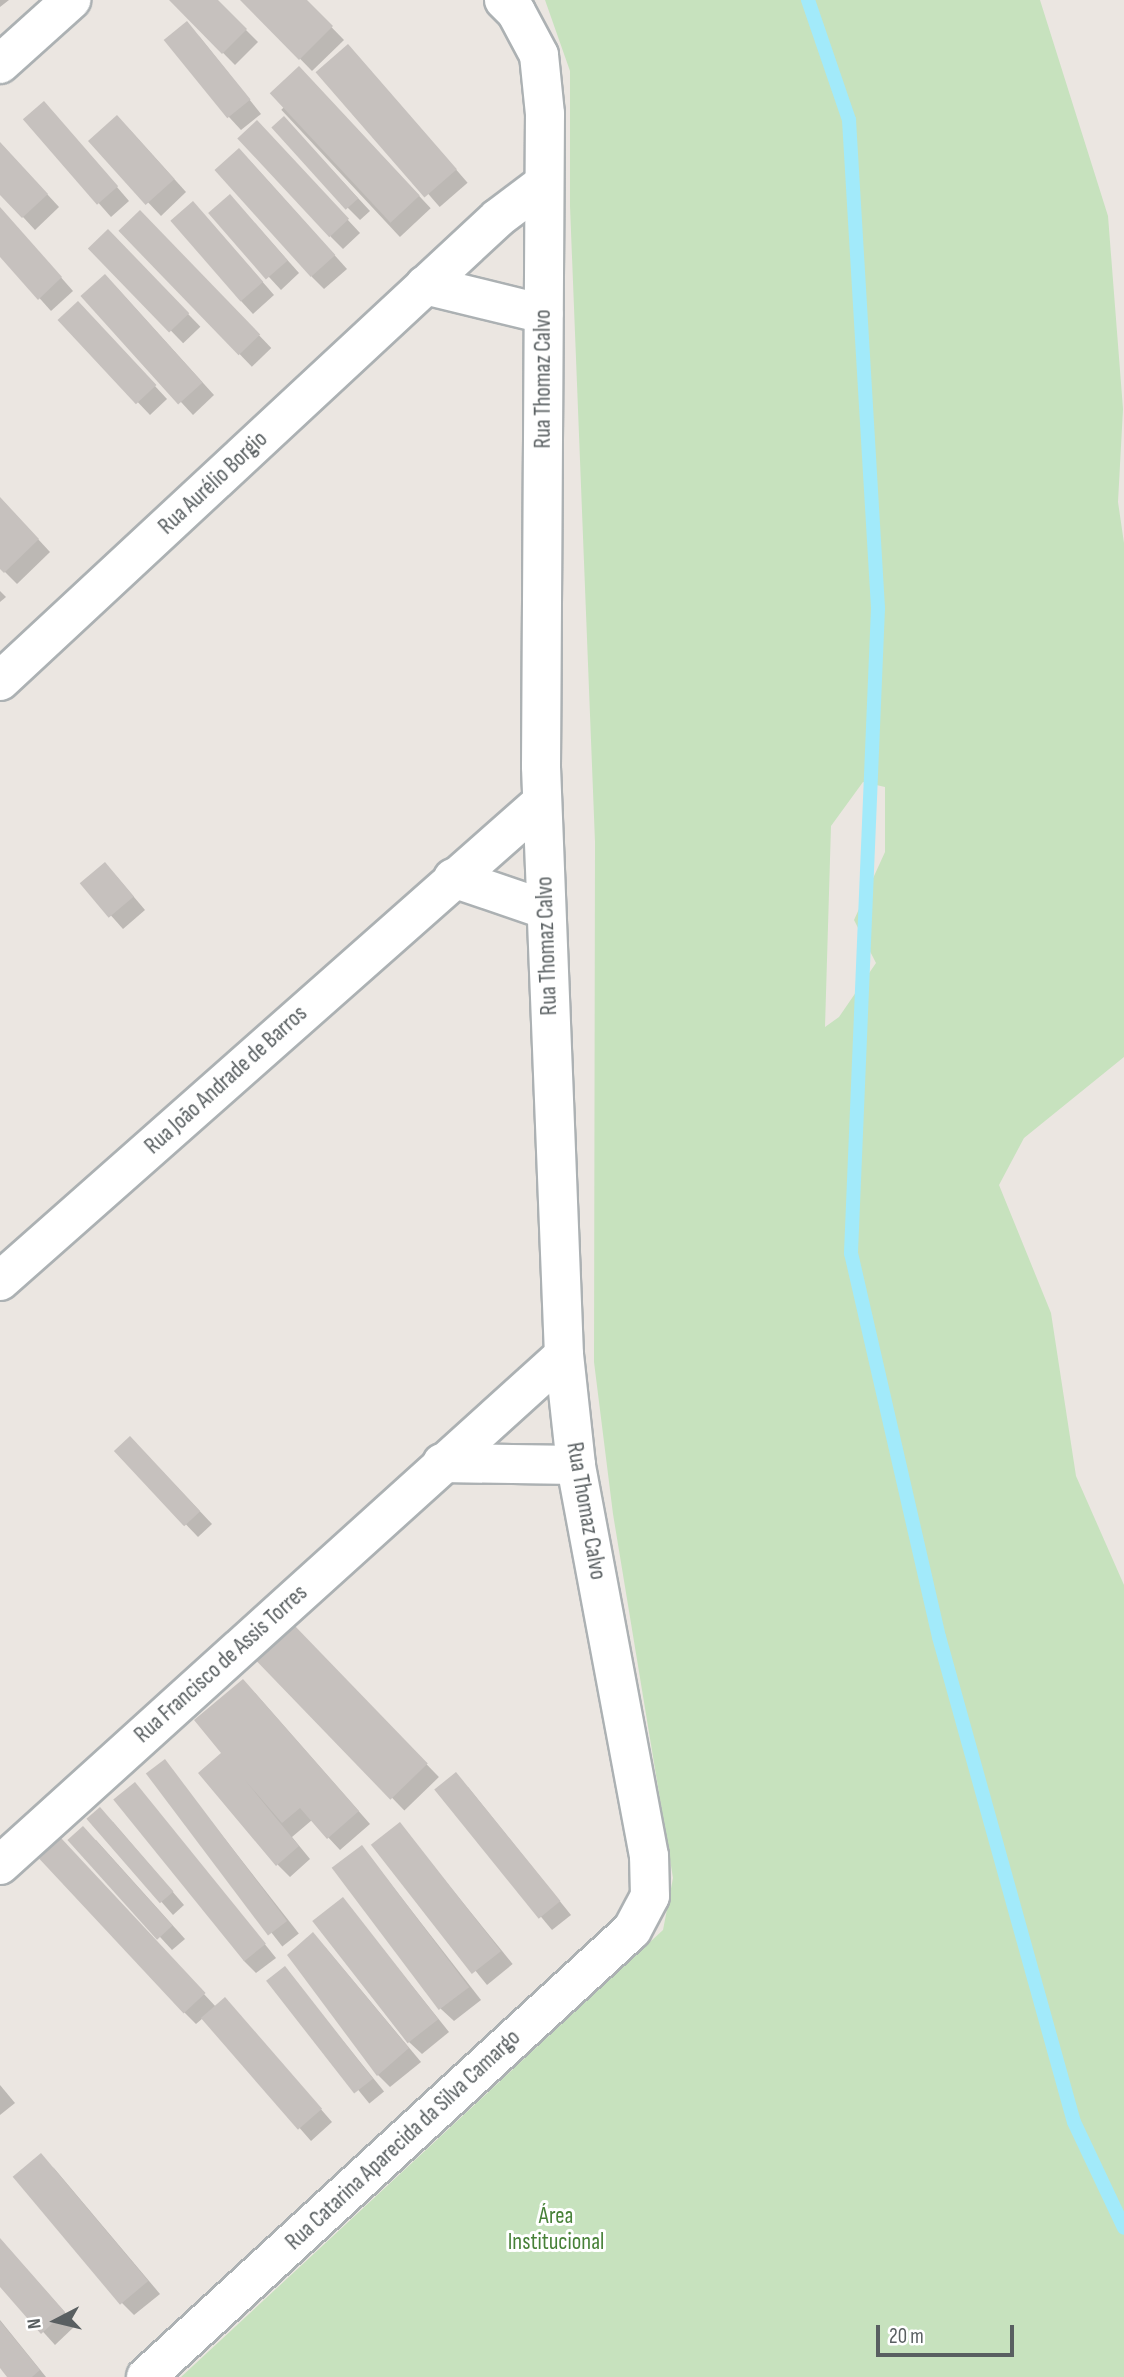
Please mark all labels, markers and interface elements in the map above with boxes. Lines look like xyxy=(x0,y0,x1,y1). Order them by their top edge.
street label: Rua Thomaz Calvo xyxy=(529,310,557,448)
street label: Rua Aurélio Borgio xyxy=(153,426,273,540)
street label: Rua Thomaz Calvo xyxy=(531,876,563,1016)
street label: Rua João Andrade de Barros xyxy=(139,1000,313,1160)
street label: Rua Thomaz Calvo xyxy=(560,1440,612,1582)
street label: Rua Francisco de Assis Torres xyxy=(129,1579,313,1749)
street label: Rua Catarina Aparecida da Silva Camargo xyxy=(280,2024,526,2256)
park label: Área Institucional xyxy=(508,2202,604,2256)
north arrow xyxy=(21,2286,91,2356)
scale bar xyxy=(879,2310,1017,2354)
text: N xyxy=(23,2317,47,2330)
text: 20 m xyxy=(889,2324,924,2349)

